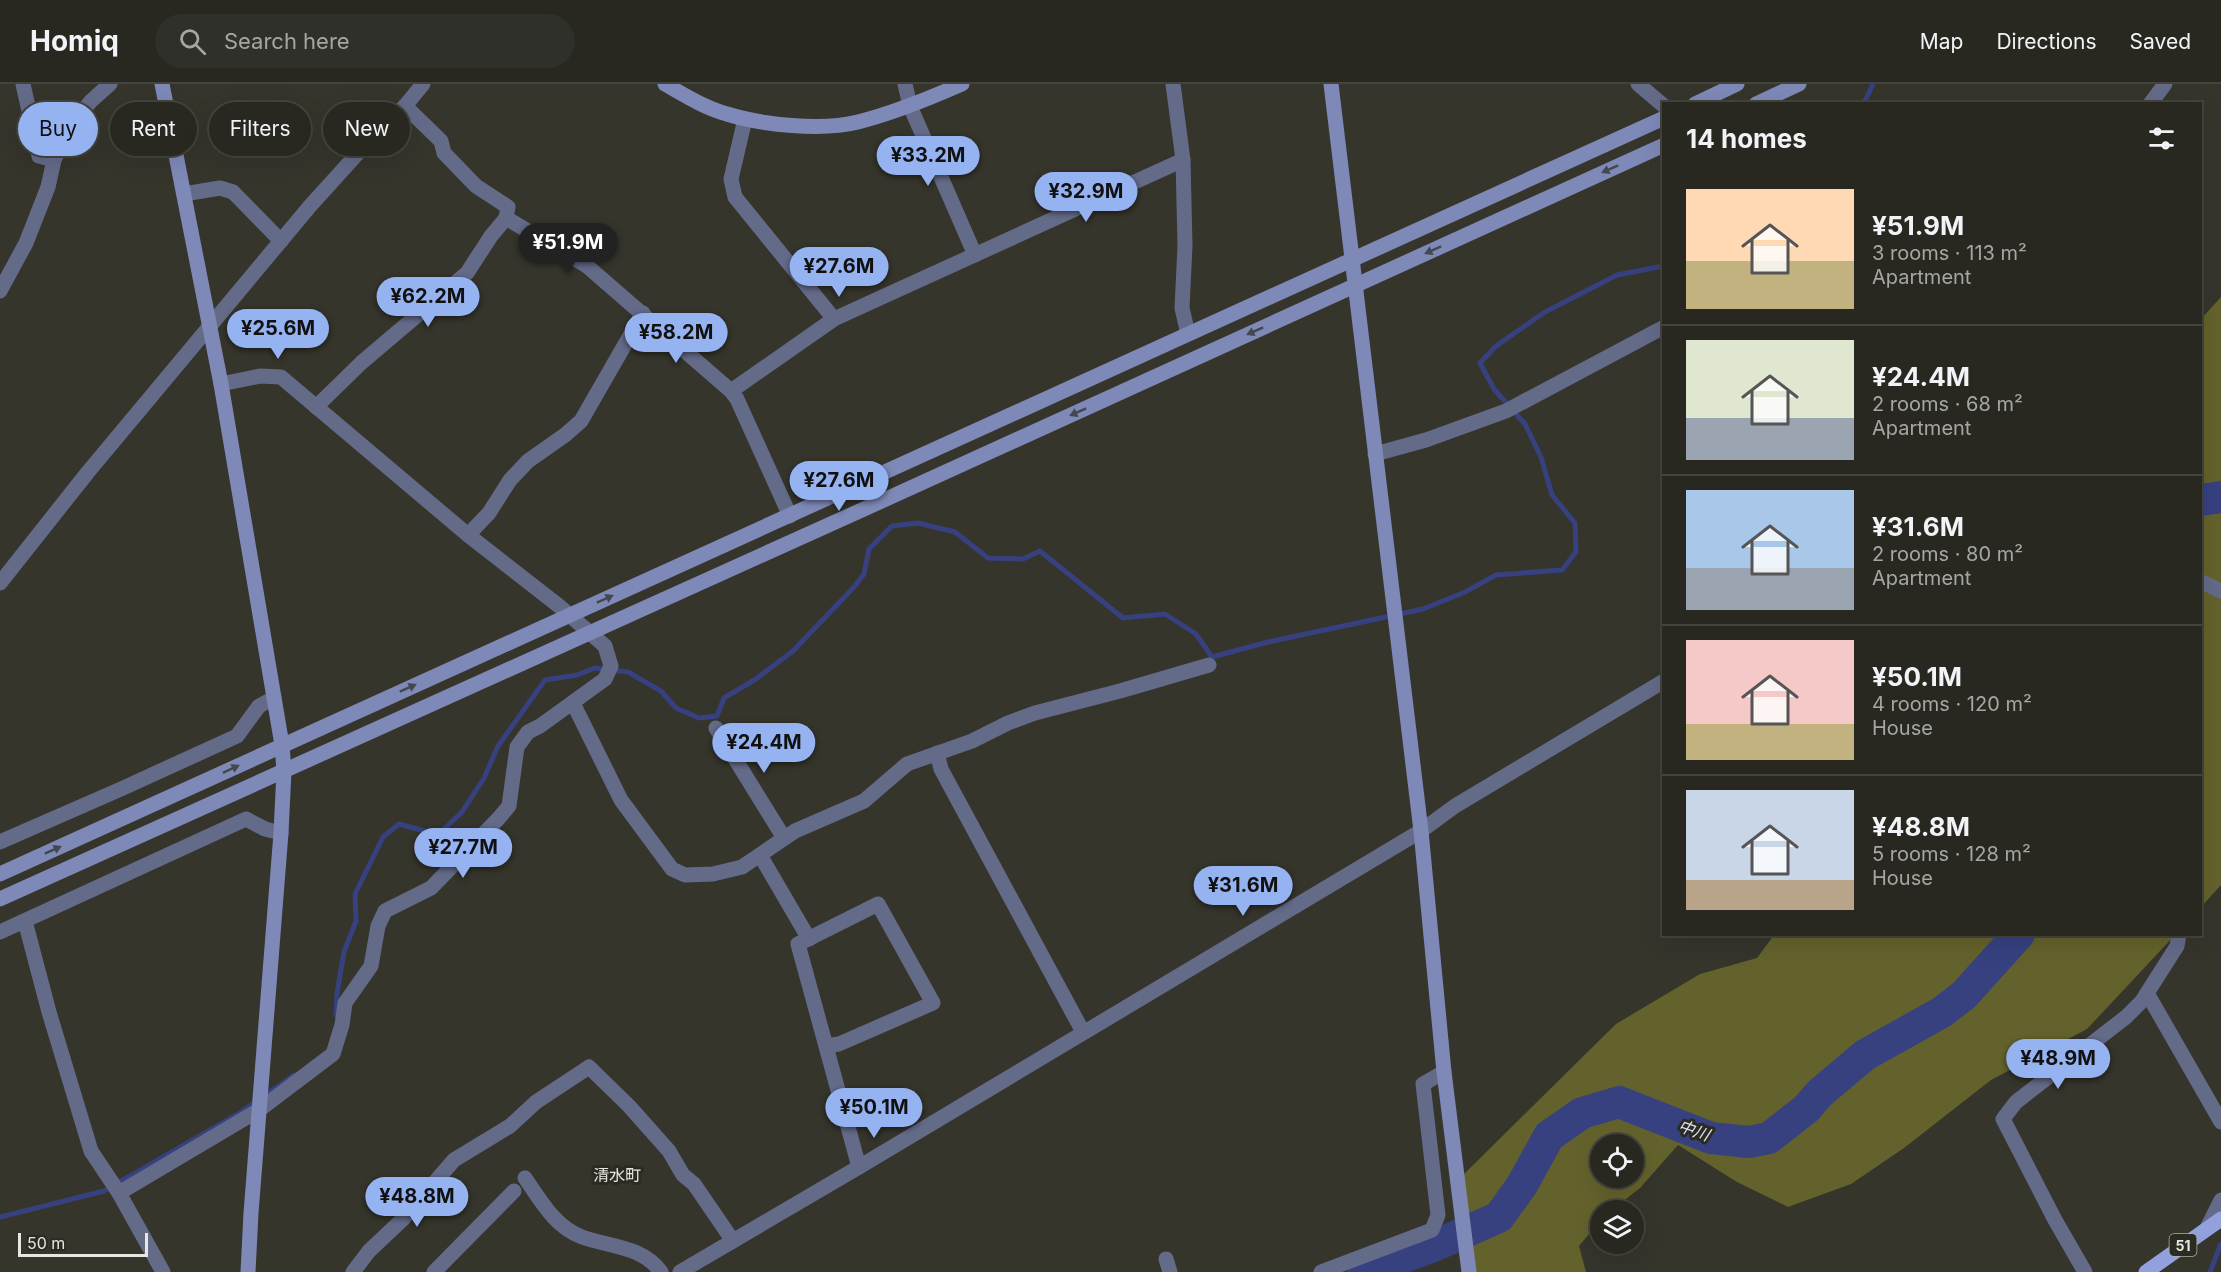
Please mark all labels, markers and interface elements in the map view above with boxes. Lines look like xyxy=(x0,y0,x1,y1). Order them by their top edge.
search box xyxy=(155,14,575,68)
text: Homiq xyxy=(30,24,119,58)
icon: search xyxy=(176,25,209,58)
text: Search here xyxy=(224,28,350,54)
text: Map xyxy=(1920,29,1963,54)
text: Directions xyxy=(1996,29,2097,54)
text: Saved xyxy=(2130,29,2191,54)
chip: Buy xyxy=(18,102,98,156)
chip: Rent xyxy=(110,102,197,156)
chip: Filters xyxy=(209,102,311,156)
chip: New xyxy=(323,102,410,156)
icon: filters xyxy=(2145,122,2178,155)
text: 14 homes xyxy=(1686,123,1807,154)
pin: ¥33.2M xyxy=(879,136,977,187)
text: ¥33.2M xyxy=(891,143,965,167)
one-way arrow xyxy=(1601,164,1619,174)
pin: ¥32.9M xyxy=(1037,172,1135,223)
text: ¥32.9M xyxy=(1049,179,1123,203)
text: ¥51.9M xyxy=(1872,210,1964,241)
icon: home xyxy=(1734,213,1806,285)
pin: ¥51.9M xyxy=(519,223,617,274)
text: ¥51.9M xyxy=(533,230,603,254)
text: 3 rooms · 113 m² xyxy=(1872,241,2027,265)
one-way arrow xyxy=(1423,245,1441,255)
pin: ¥27.6M xyxy=(790,247,888,298)
text: ¥27.6M xyxy=(804,254,874,278)
text: Apartment xyxy=(1872,265,1971,289)
pin: ¥62.2M xyxy=(379,277,477,328)
text: ¥62.2M xyxy=(391,284,465,308)
pin: ¥25.6M xyxy=(229,309,327,360)
pin: ¥58.2M xyxy=(627,313,725,364)
text: ¥25.6M xyxy=(241,316,315,340)
text: ¥58.2M xyxy=(639,320,713,344)
one-way arrow xyxy=(1247,326,1264,335)
text: ¥24.4M xyxy=(1872,361,1970,392)
icon: home xyxy=(1734,364,1806,436)
text: 2 rooms · 68 m² xyxy=(1872,392,2023,416)
one-way arrow xyxy=(1069,407,1086,416)
text: Apartment xyxy=(1872,416,1971,440)
pin: ¥27.6M xyxy=(790,461,888,512)
text: ¥27.6M xyxy=(804,468,874,492)
text: ¥31.6M xyxy=(1872,511,1964,542)
icon: home xyxy=(1734,514,1806,586)
text: 2 rooms · 80 m² xyxy=(1872,542,2023,566)
text: Apartment xyxy=(1872,566,1971,590)
one-way arrow xyxy=(596,594,613,603)
text: ¥50.1M xyxy=(1872,661,1962,692)
icon: home xyxy=(1734,664,1806,736)
one-way arrow xyxy=(400,683,418,693)
text: 4 rooms · 120 m² xyxy=(1872,692,2032,716)
text: House xyxy=(1872,716,1933,740)
pin: ¥24.4M xyxy=(715,723,813,774)
text: ¥24.4M xyxy=(726,730,802,754)
one-way arrow xyxy=(222,764,240,774)
text: ¥48.8M xyxy=(1872,811,1970,842)
icon: home xyxy=(1734,814,1806,886)
pin: ¥27.7M xyxy=(414,828,512,879)
text: ¥27.7M xyxy=(428,835,498,859)
text: 5 rooms · 128 m² xyxy=(1872,842,2031,866)
one-way arrow xyxy=(45,845,62,854)
pin: ¥31.6M xyxy=(1194,866,1292,917)
text: House xyxy=(1872,866,1933,890)
text: ¥31.6M xyxy=(1208,873,1278,897)
pin: ¥48.9M xyxy=(2009,1039,2107,1090)
text: ¥48.9M xyxy=(2020,1046,2096,1070)
pin: ¥50.1M xyxy=(825,1088,923,1139)
text: ¥50.1M xyxy=(839,1095,909,1119)
water label: 中川 xyxy=(1676,1115,1714,1145)
map controls xyxy=(1590,1134,1644,1254)
button: locate xyxy=(1590,1134,1644,1188)
district label: 清水町 xyxy=(593,1165,641,1185)
pin: ¥48.8M xyxy=(368,1177,466,1228)
text: ¥48.8M xyxy=(379,1184,455,1208)
button: layers xyxy=(1590,1200,1644,1254)
scale bar xyxy=(18,1230,148,1258)
text: 50 m xyxy=(27,1233,65,1253)
road number: 51 xyxy=(2170,1234,2196,1256)

